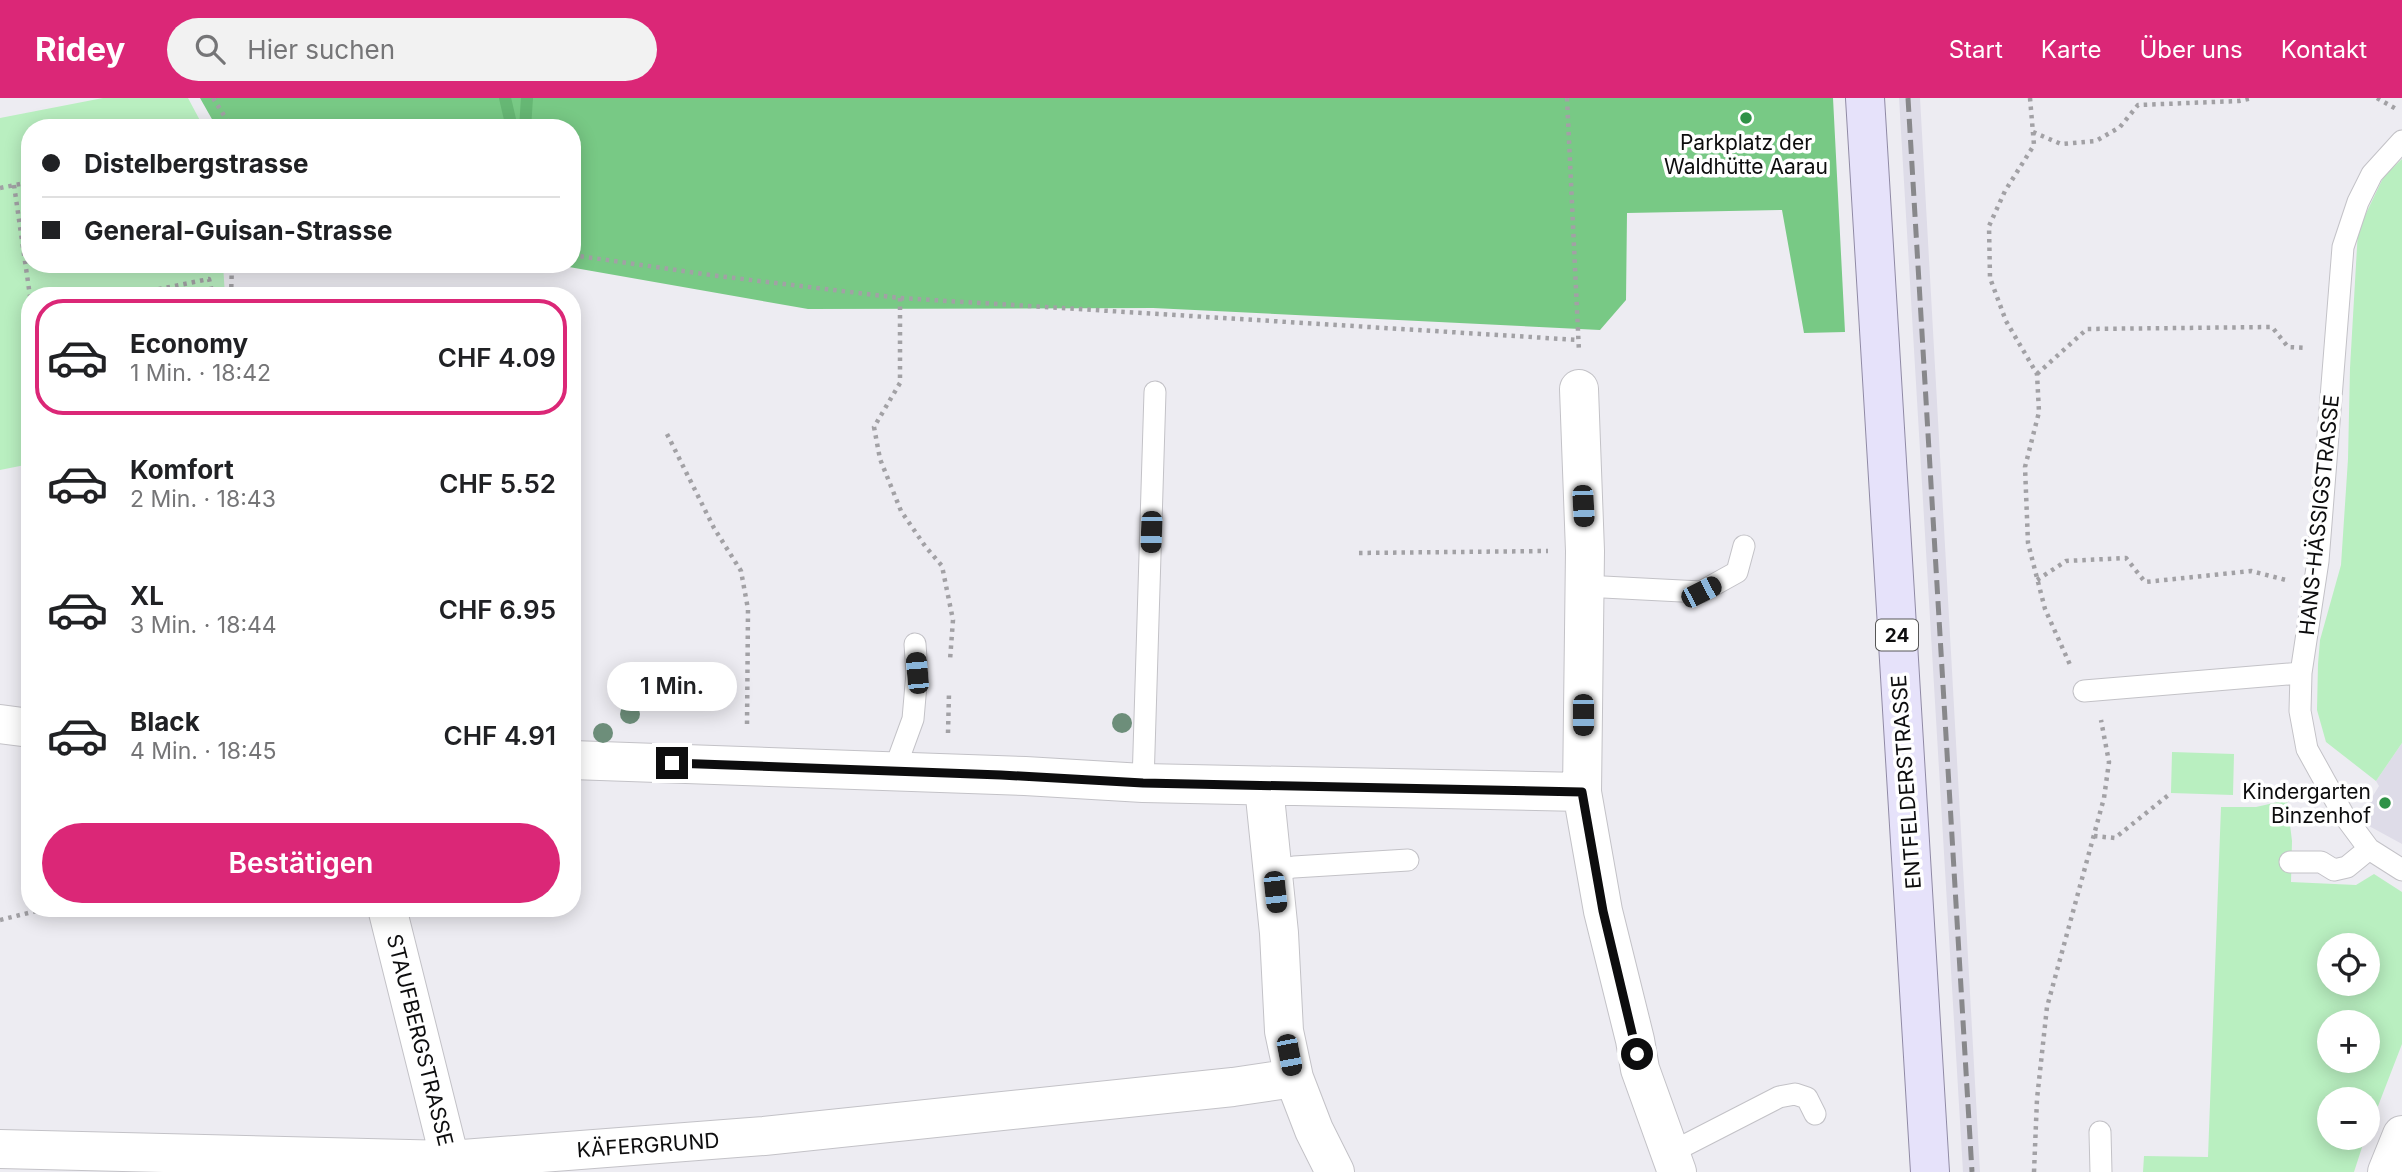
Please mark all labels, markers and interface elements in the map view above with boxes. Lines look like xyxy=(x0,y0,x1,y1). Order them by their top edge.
search box xyxy=(167,18,657,81)
text: Ridey xyxy=(35,29,125,69)
icon: search xyxy=(191,30,229,68)
text: Hier suchen xyxy=(247,34,395,65)
text: Start xyxy=(1949,35,2003,64)
text: Karte xyxy=(2041,35,2101,64)
text: Über uns xyxy=(2139,35,2243,64)
text: Kontakt xyxy=(2281,35,2367,64)
marker: Parkplatz der Waldhütte Aarau xyxy=(1738,110,1754,126)
place label: Parkplatz der Waldhütte Aarau xyxy=(1664,130,1828,179)
text: Distelbergstrasse xyxy=(84,148,308,179)
text: General-Guisan-Strasse xyxy=(84,215,392,246)
icon: car xyxy=(46,326,109,389)
text: Economy xyxy=(130,328,248,359)
text: CHF 4.09 xyxy=(438,342,556,373)
text: 1 Min. · 18:42 xyxy=(130,359,271,387)
street label: HANS-HÄSSIGSTRASSE xyxy=(2293,393,2344,637)
icon: car xyxy=(46,452,109,515)
text: Komfort xyxy=(130,454,234,485)
text: CHF 5.52 xyxy=(439,468,556,499)
car xyxy=(1572,484,1595,528)
text: 2 Min. · 18:43 xyxy=(130,485,276,513)
car xyxy=(1140,511,1163,553)
car xyxy=(1678,573,1725,611)
icon: car xyxy=(46,578,109,641)
text: XL xyxy=(130,580,164,611)
text: CHF 6.95 xyxy=(439,594,556,625)
text: 3 Min. · 18:44 xyxy=(130,611,277,639)
road number: 24 xyxy=(1876,620,1918,650)
car xyxy=(905,651,930,695)
callout: 1 Min. xyxy=(607,662,737,710)
text: 1 Min. xyxy=(640,672,704,700)
street label: ENTFELDERSTRASSE xyxy=(1886,674,1926,890)
car xyxy=(1573,694,1594,736)
icon: car xyxy=(46,704,109,767)
text: Black xyxy=(130,706,200,737)
text: CHF 4.91 xyxy=(444,720,556,751)
text: 4 Min. · 18:45 xyxy=(130,737,277,765)
route end xyxy=(656,747,688,779)
place label: Kindergarten Binzenhof xyxy=(2242,779,2371,828)
marker: Kindergarten Binzenhof xyxy=(2377,795,2393,811)
button: Bestätigen xyxy=(42,823,560,903)
car xyxy=(1263,870,1288,914)
street label: STAUFBERGSTRASSE xyxy=(382,931,458,1149)
map controls xyxy=(2317,933,2380,1150)
button: locate xyxy=(2317,933,2380,996)
button: + xyxy=(2317,1010,2380,1073)
car xyxy=(1275,1032,1304,1078)
route start xyxy=(1621,1038,1653,1070)
button: − xyxy=(2317,1087,2380,1150)
street label: KÄFERGRUND xyxy=(576,1127,720,1162)

